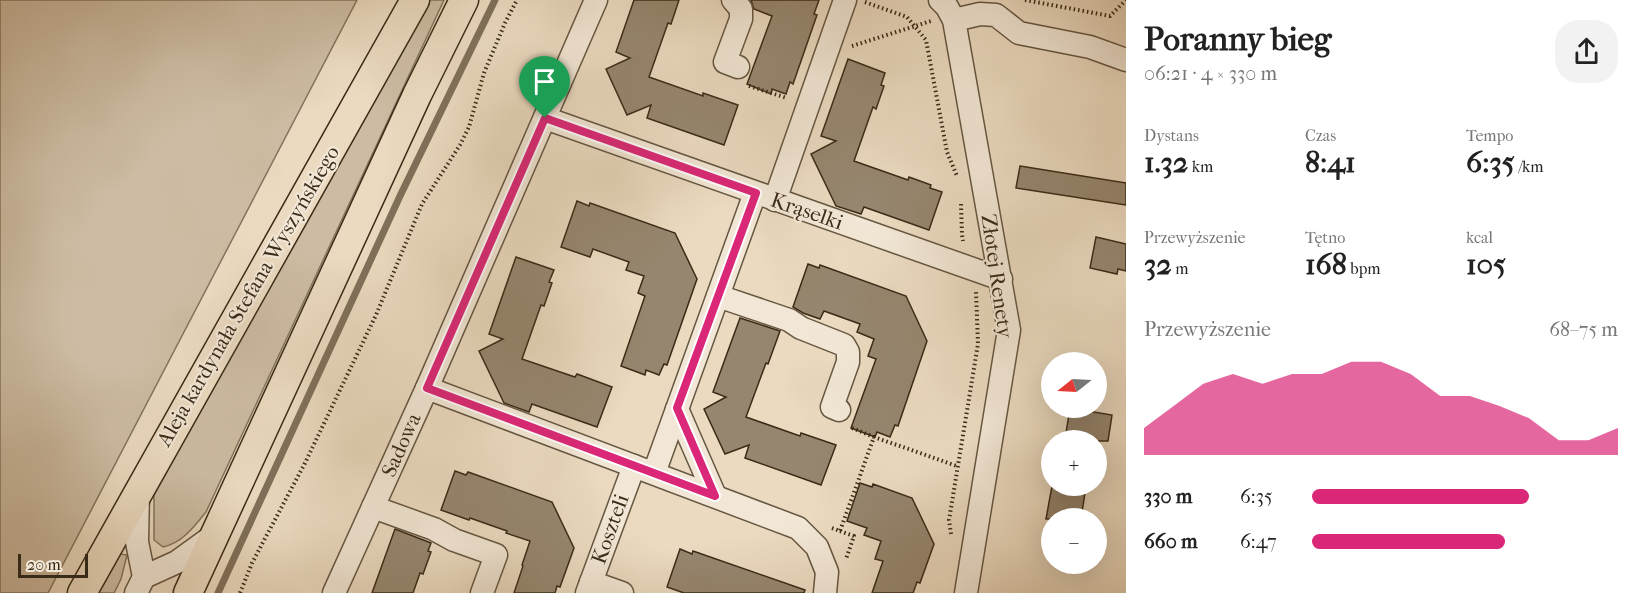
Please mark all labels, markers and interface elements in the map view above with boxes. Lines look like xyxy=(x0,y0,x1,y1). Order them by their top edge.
text: Poranny bieg xyxy=(1144,20,1331,59)
button: share xyxy=(1555,20,1618,83)
pin xyxy=(519,56,570,118)
text: 06:21 · 4 × 330 m xyxy=(1144,62,1277,85)
icon: arrive xyxy=(528,65,561,98)
text: Dystans xyxy=(1144,126,1199,145)
text: Czas xyxy=(1305,126,1336,145)
text: Tempo xyxy=(1466,126,1513,145)
street label: Aleja kardynała Stefana Wyszyńskiego xyxy=(151,142,344,451)
text: 1.32 xyxy=(1144,145,1188,180)
text: 8:41 xyxy=(1305,145,1356,180)
text: 6:35 xyxy=(1466,145,1515,180)
text: km xyxy=(1188,157,1213,176)
text: /km xyxy=(1515,157,1544,176)
street label: Krąselki xyxy=(768,187,846,235)
street label: Złotej Renety xyxy=(976,213,1018,340)
text: Przewyższenie xyxy=(1144,228,1246,247)
text: Tętno xyxy=(1305,228,1345,247)
text: kcal xyxy=(1466,228,1493,247)
text: 32 xyxy=(1144,247,1172,282)
text: 168 xyxy=(1305,247,1347,282)
text: 105 xyxy=(1466,247,1506,282)
text: m xyxy=(1172,259,1188,278)
text: bpm xyxy=(1347,259,1381,278)
text: Przewyższenie xyxy=(1144,318,1271,341)
text: 68–75 m xyxy=(1549,318,1618,341)
north arrow xyxy=(1041,352,1107,418)
map controls xyxy=(1041,352,1107,574)
street label: Sadowa xyxy=(376,409,426,481)
button: + xyxy=(1041,430,1107,496)
text: 330 m xyxy=(1144,485,1192,508)
text: 6:35 xyxy=(1240,485,1273,508)
street label: Koszteli xyxy=(586,491,634,567)
button: − xyxy=(1041,508,1107,574)
text: 660 m xyxy=(1144,530,1198,553)
text: 6:47 xyxy=(1240,530,1277,553)
scale bar xyxy=(18,551,88,578)
text: 20 m xyxy=(27,555,61,574)

